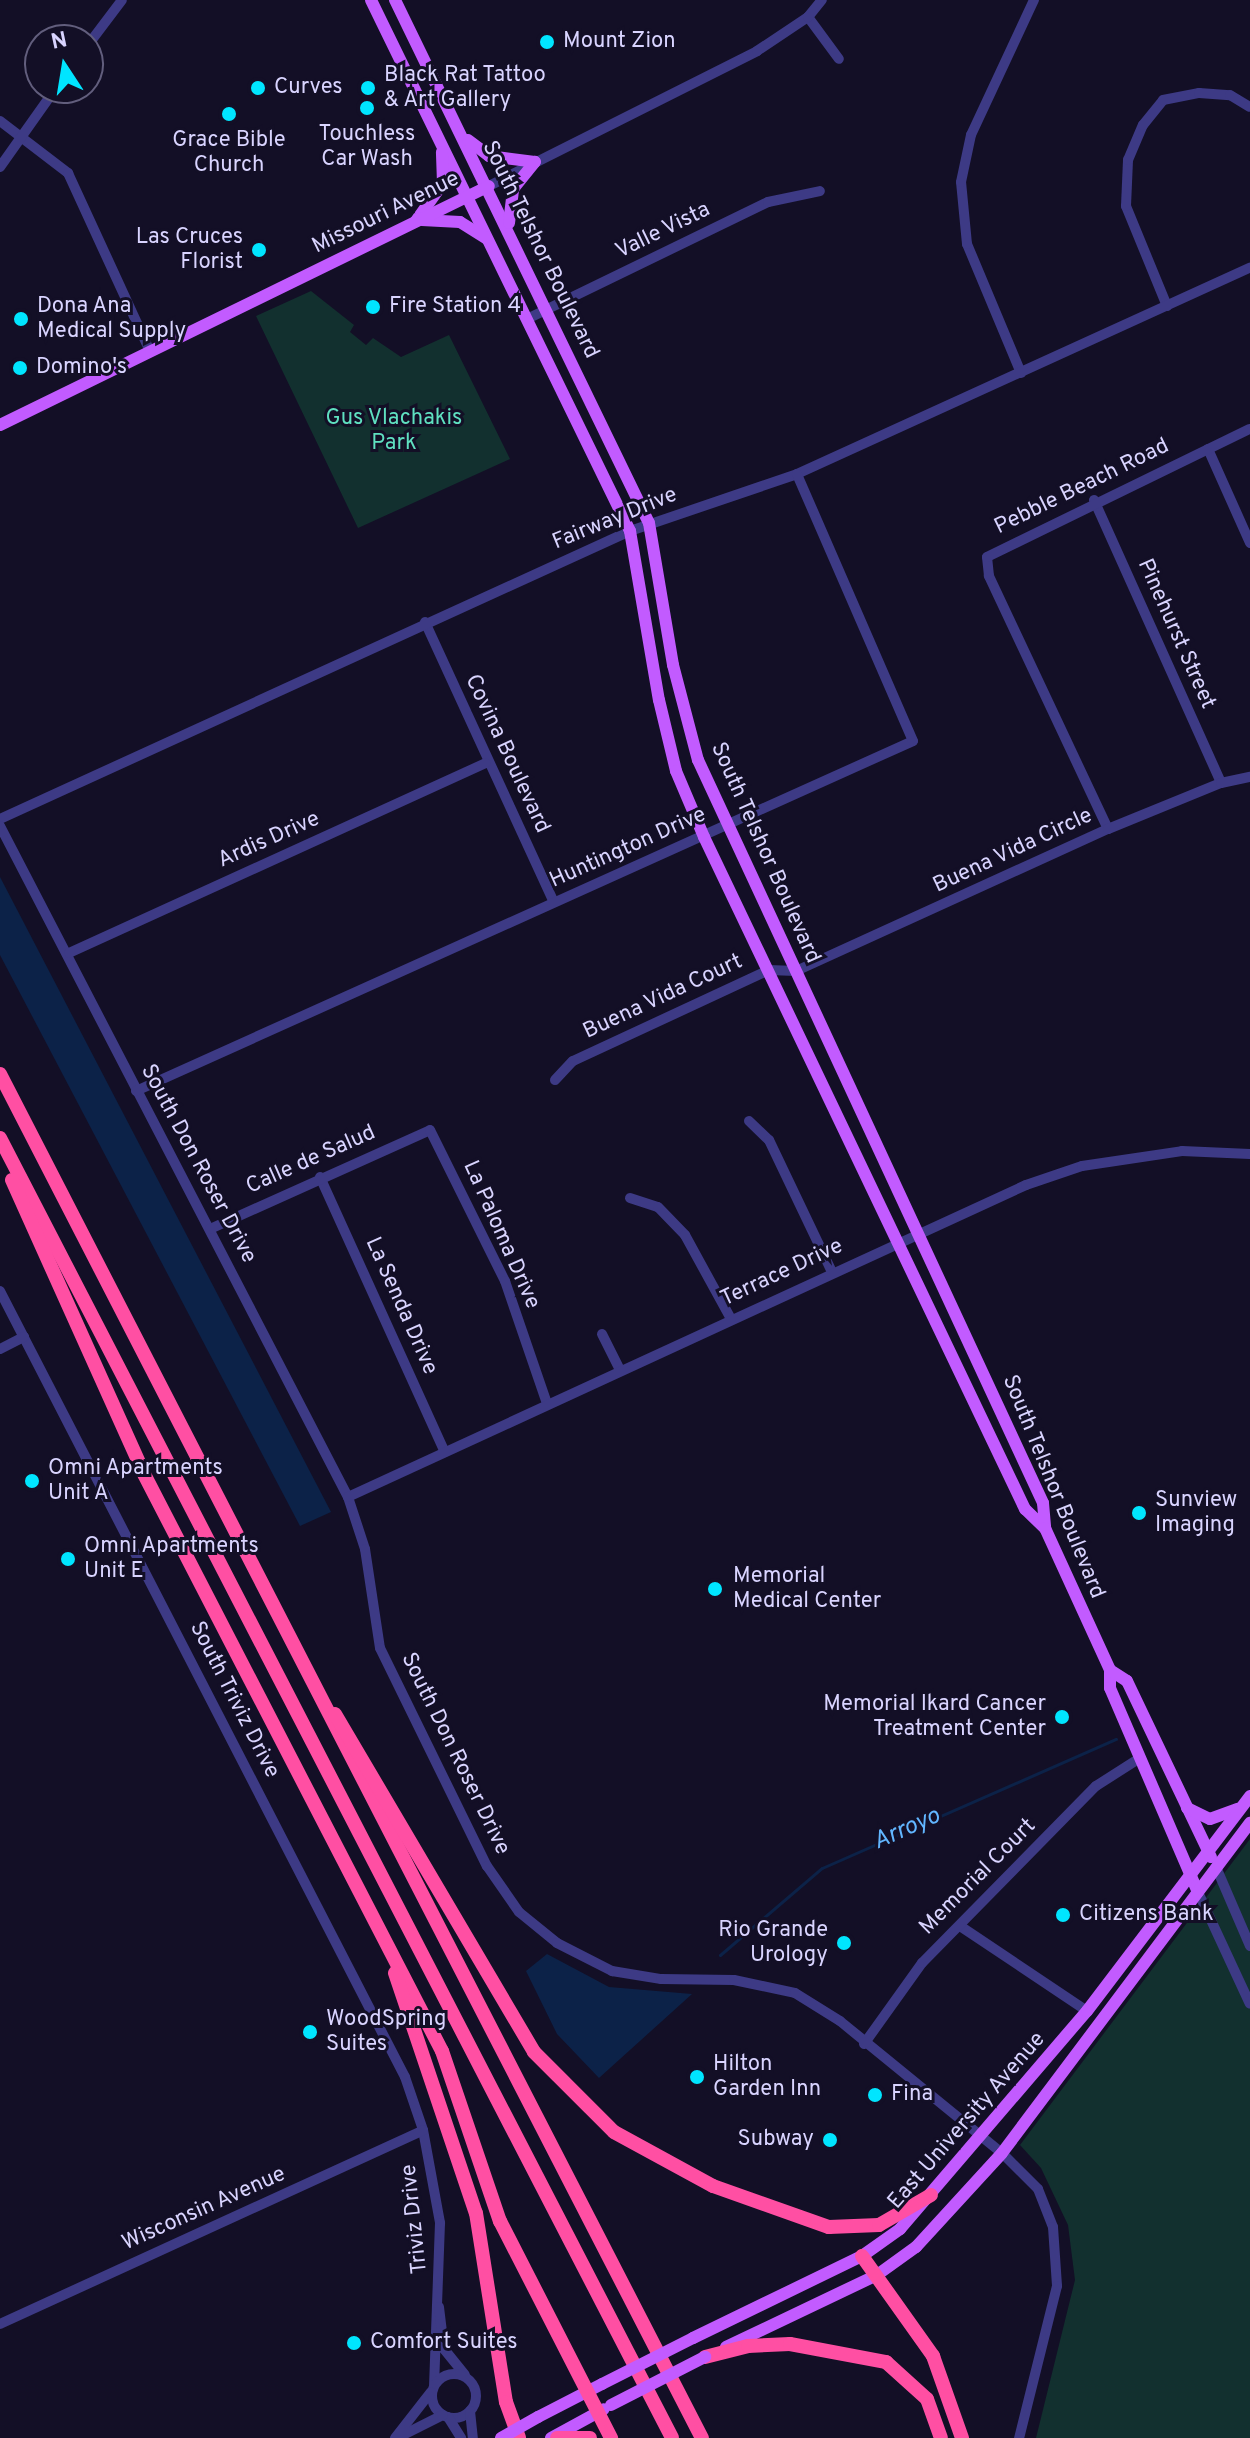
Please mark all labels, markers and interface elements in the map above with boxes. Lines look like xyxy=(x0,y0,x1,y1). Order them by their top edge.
north arrow xyxy=(24,24,104,104)
text: N xyxy=(49,27,70,57)
place label: Mount Zion xyxy=(563,29,676,55)
marker: Mount Zion xyxy=(538,33,556,51)
place label: Black Rat Tattoo & Art Gallery xyxy=(384,62,547,114)
place label: Curves xyxy=(274,75,343,101)
marker: Curves xyxy=(249,79,267,97)
marker: Black Rat Tattoo & Art Gallery xyxy=(359,79,377,97)
marker: Touchless Car Wash xyxy=(358,99,376,117)
marker: Grace Bible Church xyxy=(220,105,238,123)
place label: Touchless Car Wash xyxy=(319,121,415,172)
place label: Grace Bible Church xyxy=(172,127,286,178)
street label: South Telshor Boulevard xyxy=(476,136,604,364)
street label: Missouri Avenue xyxy=(308,166,464,260)
street label: Valle Vista xyxy=(611,197,715,265)
place label: Las Cruces Florist xyxy=(136,224,243,276)
marker: Las Cruces Florist xyxy=(250,241,268,259)
place label: Dona Ana Medical Supply xyxy=(37,293,186,344)
place label: Fire Station 4 xyxy=(389,294,521,320)
marker: Fire Station 4 xyxy=(364,298,382,316)
marker: Dona Ana Medical Supply xyxy=(12,310,30,328)
place label: Domino's xyxy=(36,355,127,381)
marker: Domino's xyxy=(11,359,29,377)
park label: Gus Vlachakis Park xyxy=(325,405,463,456)
street label: Pebble Beach Road xyxy=(990,433,1174,541)
street label: Fairway Drive xyxy=(549,482,681,556)
street label: Pinehurst Street xyxy=(1131,555,1221,713)
street label: Covina Boulevard xyxy=(459,670,555,838)
street label: South Telshor Boulevard xyxy=(704,738,826,968)
street label: Huntington Drive xyxy=(546,802,710,894)
street label: Buena Vida Circle xyxy=(929,802,1097,900)
street label: Ardis Drive xyxy=(214,806,324,874)
street label: Buena Vida Court xyxy=(579,948,747,1046)
street label: South Don Roser Drive xyxy=(134,1060,262,1268)
street label: Calle de Salud xyxy=(242,1120,380,1200)
street label: La Paloma Drive xyxy=(456,1157,546,1313)
street label: La Senda Drive xyxy=(359,1233,443,1379)
street label: Terrace Drive xyxy=(717,1233,847,1313)
street label: South Telshor Boulevard xyxy=(996,1371,1110,1603)
place label: Omni Apartments Unit A xyxy=(48,1455,224,1506)
marker: Omni Apartments Unit A xyxy=(23,1472,41,1490)
place label: Sunview Imaging xyxy=(1155,1487,1237,1538)
marker: Sunview Imaging xyxy=(1130,1504,1148,1522)
place label: Omni Apartments Unit E xyxy=(84,1533,260,1584)
marker: Omni Apartments Unit E xyxy=(59,1550,77,1568)
place label: Memorial Medical Center xyxy=(733,1563,881,1614)
marker: Memorial Medical Center xyxy=(704,1578,726,1600)
street label: South Triviz Drive xyxy=(183,1617,285,1783)
street label: South Don Roser Drive xyxy=(395,1649,515,1859)
place label: Memorial Ikard Cancer Treatment Center xyxy=(823,1691,1046,1742)
marker: Memorial Ikard Cancer Treatment Center xyxy=(1053,1708,1071,1726)
water label: Arroyo xyxy=(869,1803,945,1857)
street label: Memorial Court xyxy=(914,1813,1042,1941)
place label: Citizens Bank xyxy=(1079,1902,1214,1928)
marker: Citizens Bank xyxy=(1054,1906,1072,1924)
place label: Rio Grande Urology xyxy=(718,1917,828,1968)
marker: Rio Grande Urology xyxy=(835,1934,853,1952)
place label: WoodSpring Suites xyxy=(326,2006,446,2058)
marker: WoodSpring Suites xyxy=(301,2023,319,2041)
street label: East University Avenue xyxy=(883,2027,1051,2215)
place label: Hilton Garden Inn xyxy=(713,2051,821,2102)
marker: Hilton Garden Inn xyxy=(688,2068,706,2086)
place label: Fina xyxy=(891,2082,933,2108)
marker: Fina xyxy=(866,2086,884,2104)
place label: Subway xyxy=(738,2127,814,2153)
marker: Subway xyxy=(821,2131,839,2149)
street label: Wisconsin Avenue xyxy=(118,2161,290,2257)
street label: Triviz Drive xyxy=(396,2163,434,2275)
place label: Comfort Suites xyxy=(370,2330,518,2356)
marker: Comfort Suites xyxy=(345,2334,363,2352)

